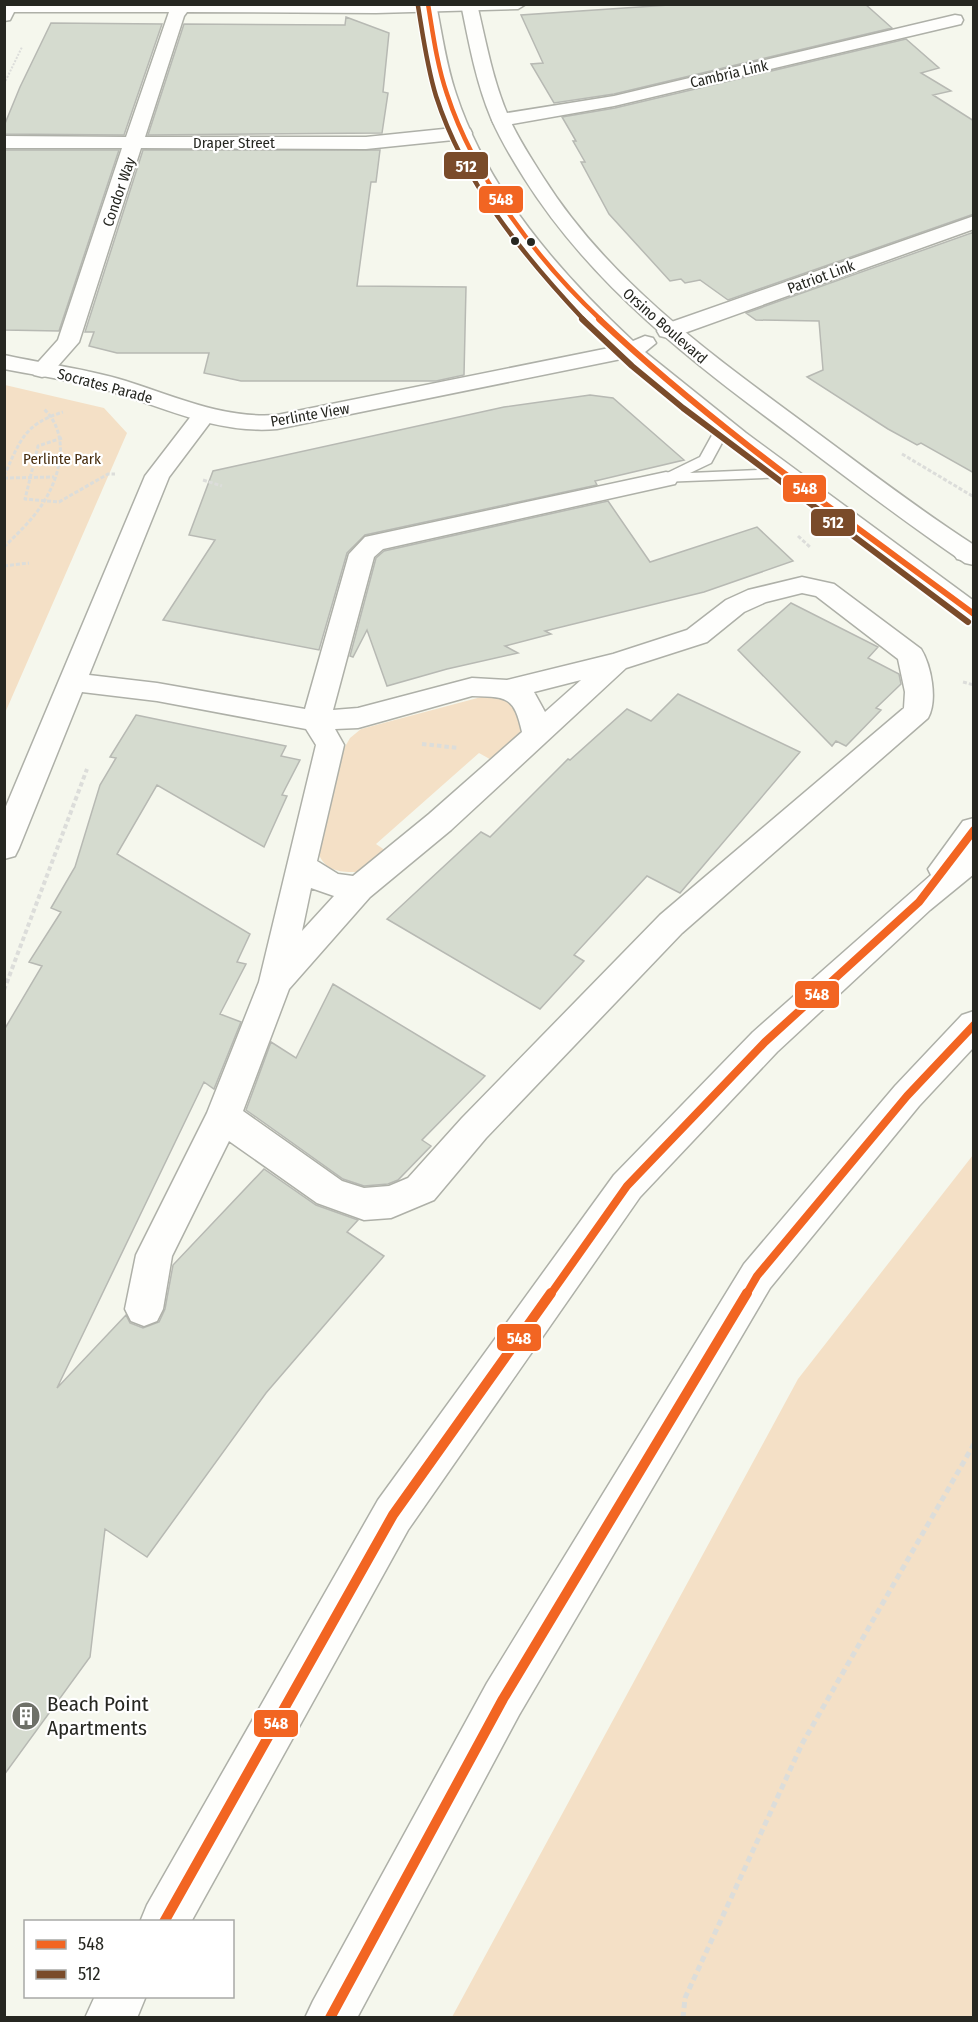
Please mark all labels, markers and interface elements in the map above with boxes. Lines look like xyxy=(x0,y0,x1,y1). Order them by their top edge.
street label: Cambria Link xyxy=(688,56,770,92)
street label: Draper Street xyxy=(193,134,275,152)
line badge: 512 xyxy=(443,151,489,180)
street label: Condor Way xyxy=(99,155,139,229)
text: 512 xyxy=(455,157,477,176)
line badge: 548 xyxy=(478,185,524,214)
text: 548 xyxy=(489,190,514,209)
unlabelled marker xyxy=(509,235,521,247)
unlabelled marker xyxy=(525,236,537,248)
street label: Patriot Link xyxy=(785,257,857,297)
street label: Orsino Boulevard xyxy=(619,285,711,367)
street label: Socrates Parade xyxy=(55,365,155,407)
street label: Perlinte View xyxy=(269,399,351,431)
park label: Perlinte Park xyxy=(23,450,101,468)
line badge: 548 xyxy=(782,474,827,503)
text: 548 xyxy=(793,479,818,498)
line badge: 512 xyxy=(810,508,856,537)
text: 512 xyxy=(822,513,844,532)
line badge: 548 xyxy=(794,980,840,1009)
text: 548 xyxy=(805,985,830,1004)
line badge: 548 xyxy=(496,1323,542,1352)
text: 548 xyxy=(507,1329,532,1348)
place label: Beach Point Apartments xyxy=(47,1691,149,1741)
building icon: Beach Point Apartments xyxy=(10,1700,42,1732)
line badge: 548 xyxy=(253,1709,299,1738)
text: 548 xyxy=(264,1714,289,1733)
legend xyxy=(24,1920,234,1998)
text: 548 xyxy=(78,1933,104,1955)
text: 512 xyxy=(78,1963,100,1985)

